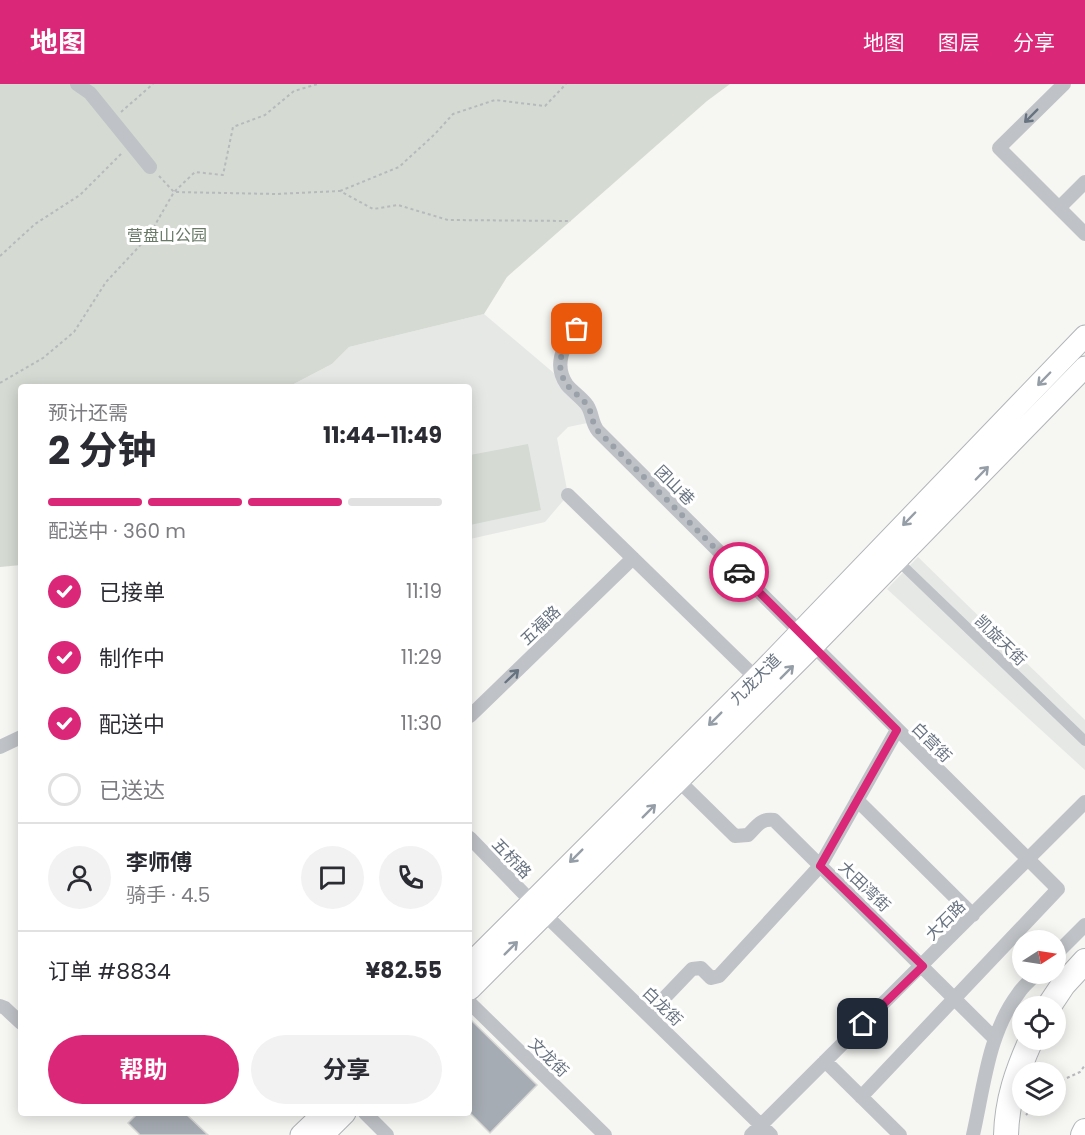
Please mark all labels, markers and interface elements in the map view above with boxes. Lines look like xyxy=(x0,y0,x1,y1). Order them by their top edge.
text: 地图 xyxy=(30,23,86,62)
text: 地图 xyxy=(863,28,905,57)
text: 图层 xyxy=(938,28,980,57)
text: 分享 xyxy=(1013,28,1055,57)
one-way arrow xyxy=(1024,109,1039,123)
park label: 营盘山公园 xyxy=(127,224,207,247)
pin xyxy=(551,303,602,354)
icon: bag xyxy=(560,312,593,345)
one-way arrow xyxy=(1037,371,1052,386)
text: 预计还需 xyxy=(48,399,128,427)
text: 11:44–11:49 xyxy=(323,420,442,451)
text: 2 分钟 xyxy=(48,423,157,478)
street label: 团山巷 xyxy=(650,460,700,510)
one-way arrow xyxy=(975,465,989,480)
one-way arrow xyxy=(902,512,917,527)
text: 配送中 · 360 m xyxy=(48,517,186,545)
courier xyxy=(709,542,769,602)
icon: car xyxy=(723,556,756,589)
icon: check xyxy=(48,575,81,608)
text: 已接单 xyxy=(99,577,165,608)
text: 11:19 xyxy=(406,577,442,605)
street label: 五福路 xyxy=(515,600,566,650)
street label: 凯旋天街 xyxy=(970,610,1032,671)
icon: check xyxy=(48,641,81,674)
text: 制作中 xyxy=(99,643,165,674)
text: 11:29 xyxy=(401,643,442,671)
street label: 九龙大道 xyxy=(725,649,786,710)
one-way arrow xyxy=(780,665,794,680)
one-way arrow xyxy=(504,668,519,683)
icon: check xyxy=(48,707,81,740)
text: 配送中 xyxy=(99,709,165,740)
text: 11:30 xyxy=(401,709,442,737)
one-way arrow xyxy=(707,712,722,726)
street label: 白营街 xyxy=(907,717,957,767)
text: 已送达 xyxy=(99,775,165,806)
one-way arrow xyxy=(642,803,657,818)
street label: 五桥路 xyxy=(487,833,537,884)
button: person xyxy=(48,846,111,909)
button: chat xyxy=(301,846,364,909)
button: phone xyxy=(379,846,442,909)
text: 李师傅 xyxy=(126,847,192,878)
one-way arrow xyxy=(568,849,583,864)
street label: 大田湾街 xyxy=(834,856,896,917)
text: 骑手 · 4.5 xyxy=(126,881,210,909)
street label: 大石路 xyxy=(920,895,970,945)
north arrow xyxy=(1012,930,1066,984)
map controls xyxy=(1012,930,1066,1116)
one-way arrow xyxy=(503,941,518,956)
text: ¥82.55 xyxy=(366,955,442,986)
text: 订单 #8834 xyxy=(48,956,171,987)
street label: 白龙街 xyxy=(637,981,688,1031)
button: locate xyxy=(1012,996,1066,1050)
pin xyxy=(837,998,888,1049)
icon: home xyxy=(846,1007,879,1040)
street label: 文龙街 xyxy=(523,1032,574,1082)
button: 帮助 xyxy=(48,1035,239,1104)
button: 分享 xyxy=(251,1035,442,1104)
button: layers xyxy=(1012,1062,1066,1116)

